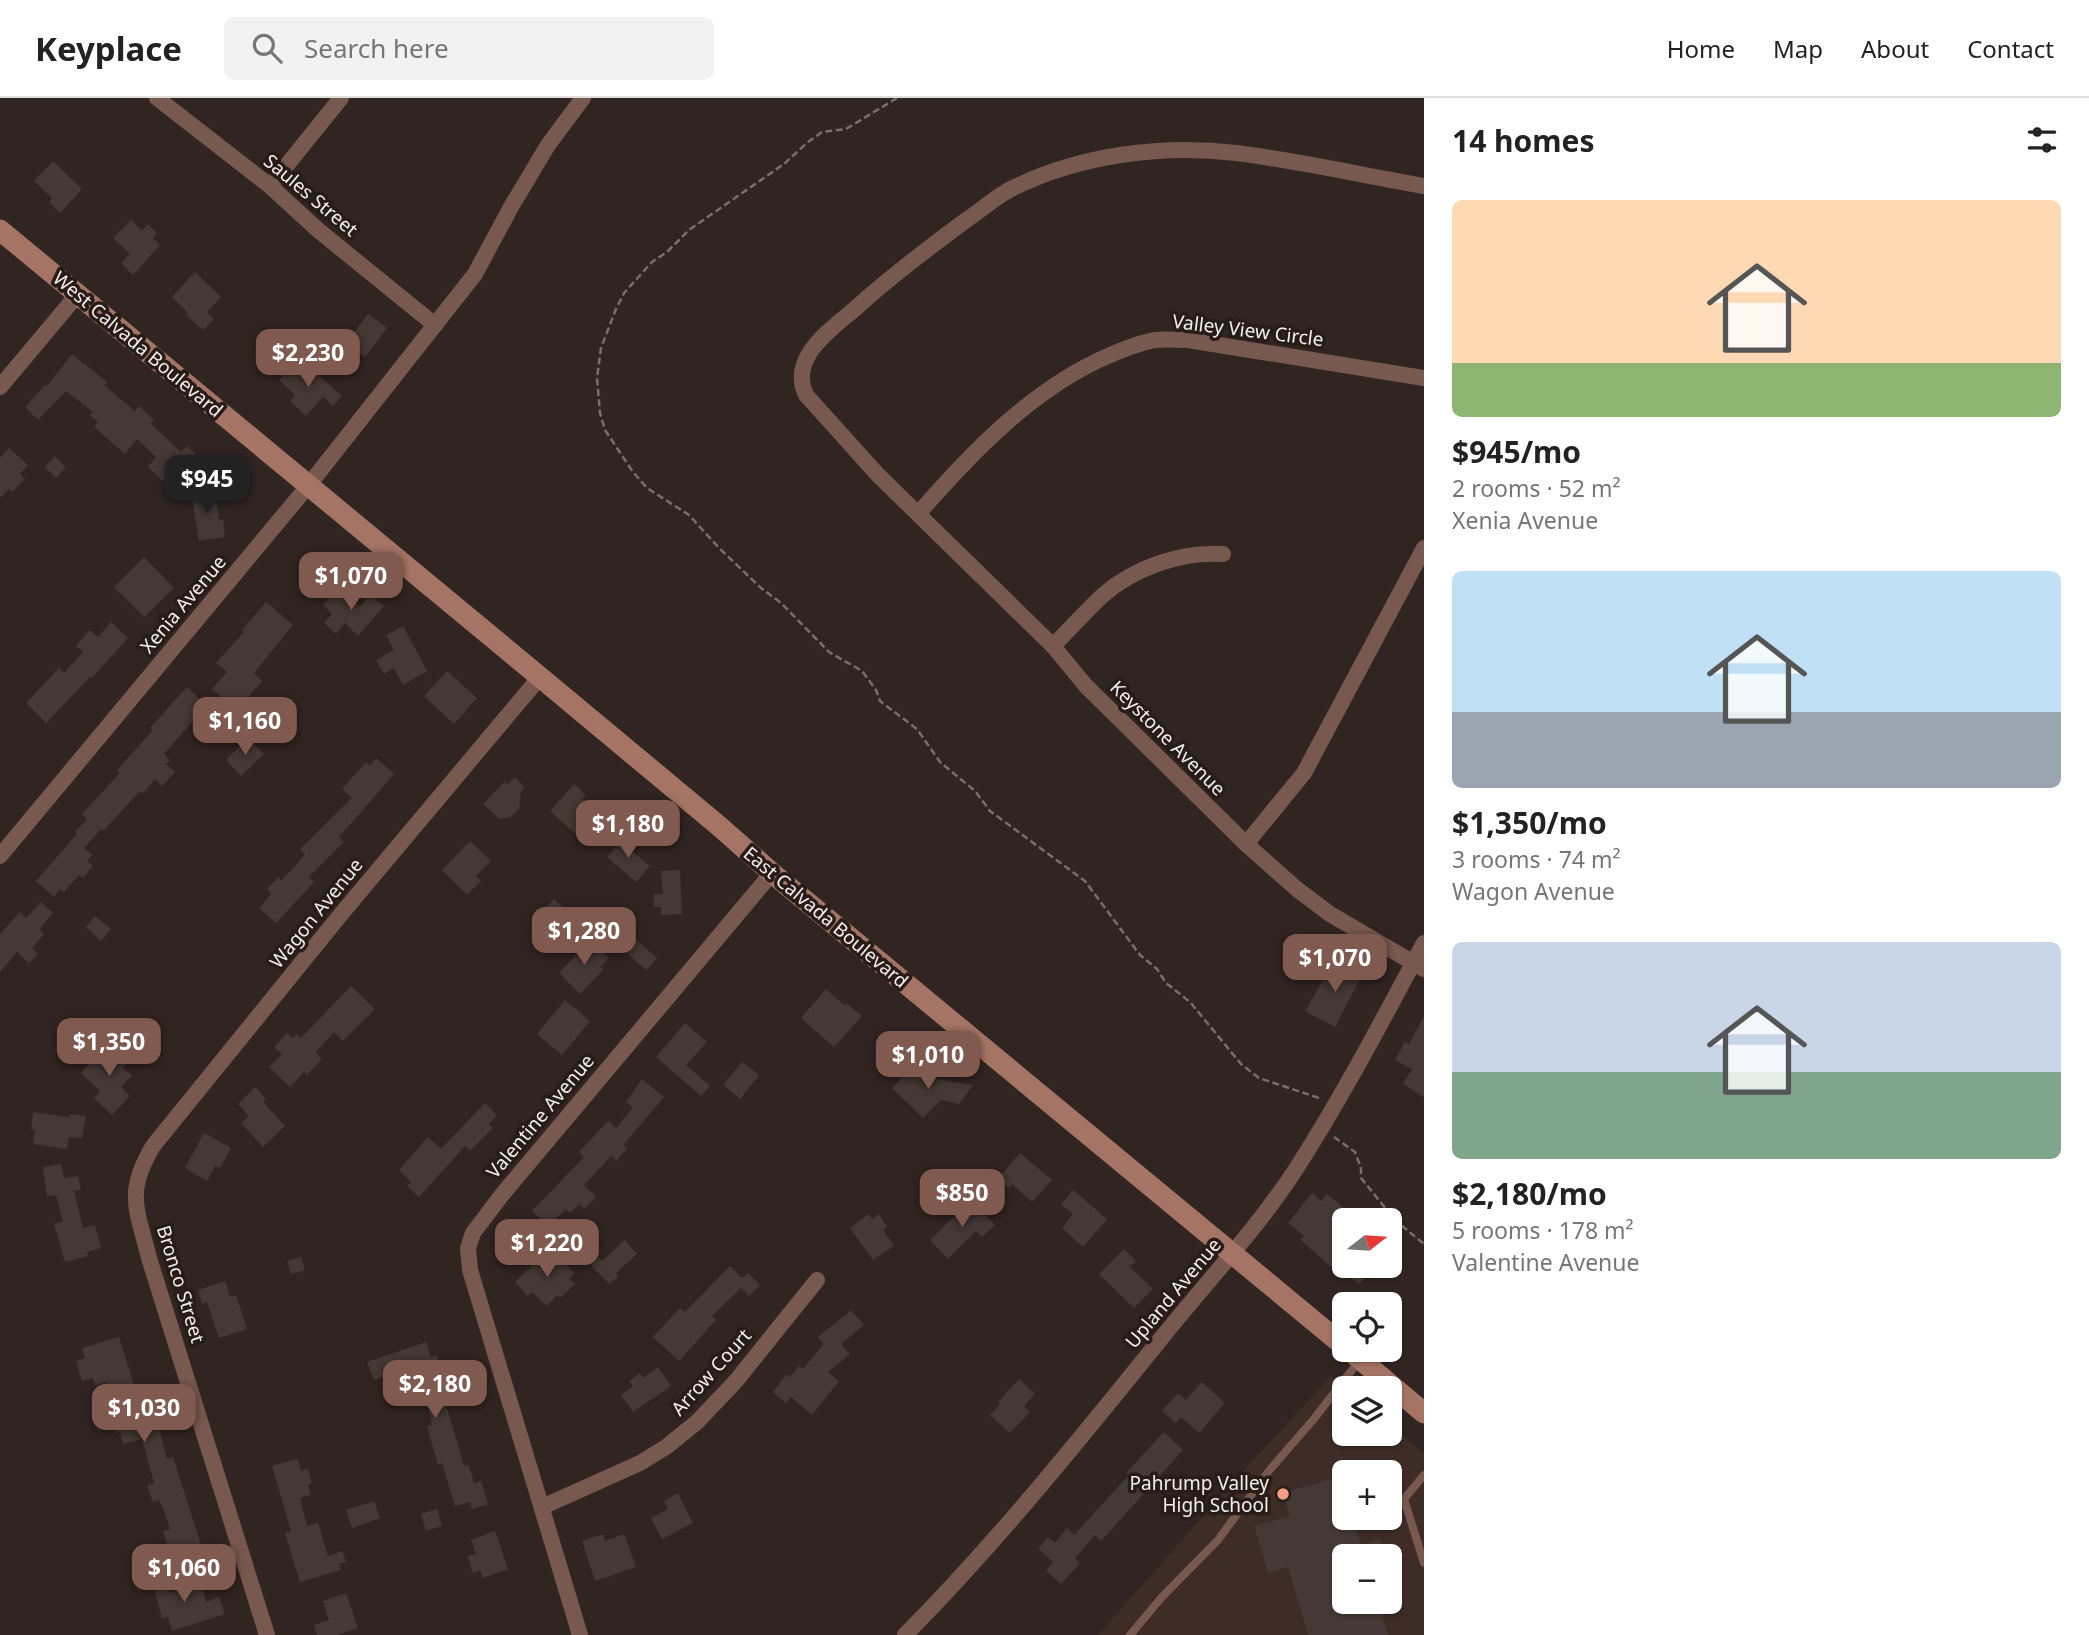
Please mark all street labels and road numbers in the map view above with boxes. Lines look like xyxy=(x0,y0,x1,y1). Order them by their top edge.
street label: Saules Street xyxy=(258,148,364,242)
street label: West Calvada Boulevard xyxy=(48,265,228,423)
street label: Valley View Circle xyxy=(1171,308,1325,352)
street label: Xenia Avenue xyxy=(134,549,232,659)
street label: Keystone Avenue xyxy=(1105,675,1231,801)
street label: East Calvada Boulevard xyxy=(738,840,914,994)
street label: Wagon Avenue xyxy=(264,853,368,973)
street label: Valentine Avenue xyxy=(480,1048,600,1184)
street label: Bronco Street xyxy=(151,1222,211,1346)
street label: Upland Avenue xyxy=(1119,1232,1227,1354)
street label: Arrow Court xyxy=(665,1323,757,1421)

